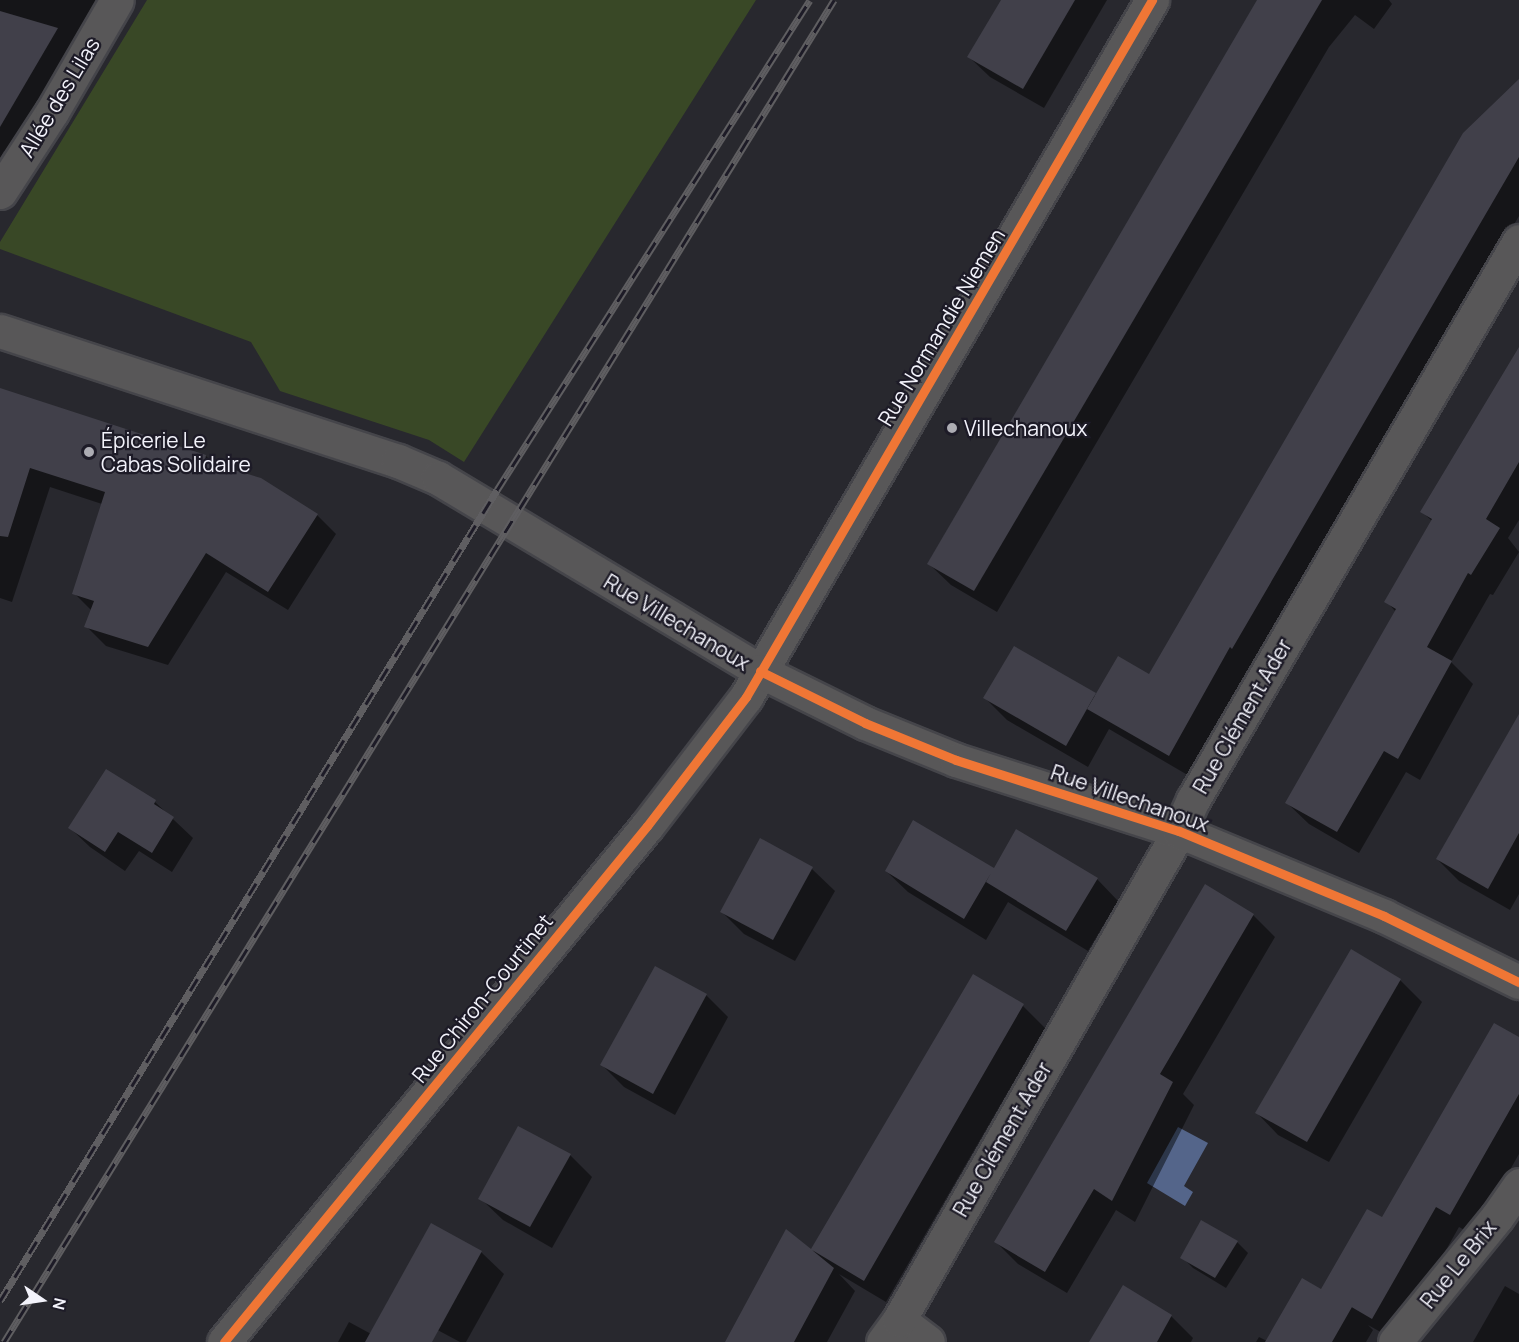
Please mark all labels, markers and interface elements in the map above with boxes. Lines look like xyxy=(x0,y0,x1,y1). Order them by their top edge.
street label: Allée des Lilas xyxy=(13,33,105,161)
street label: Rue Normandie Niemen xyxy=(872,224,1010,430)
place label: Villechanoux xyxy=(964,415,1087,441)
marker: Villechanoux xyxy=(945,421,959,435)
place label: Épicerie Le Cabas Solidaire xyxy=(101,427,251,477)
marker: Épicerie Le Cabas Solidaire xyxy=(82,445,96,459)
street label: Rue Villechanoux xyxy=(600,569,754,675)
street label: Rue Clément Ader xyxy=(1187,634,1297,798)
street label: Rue Villechanoux xyxy=(1048,759,1212,837)
street label: Rue Chiron-Courtinet xyxy=(406,909,558,1087)
street label: Rue Clément Ader xyxy=(947,1057,1057,1221)
street label: Rue Le Brix xyxy=(1415,1215,1501,1313)
north arrow xyxy=(12,1270,72,1330)
text: N xyxy=(48,1296,72,1312)

